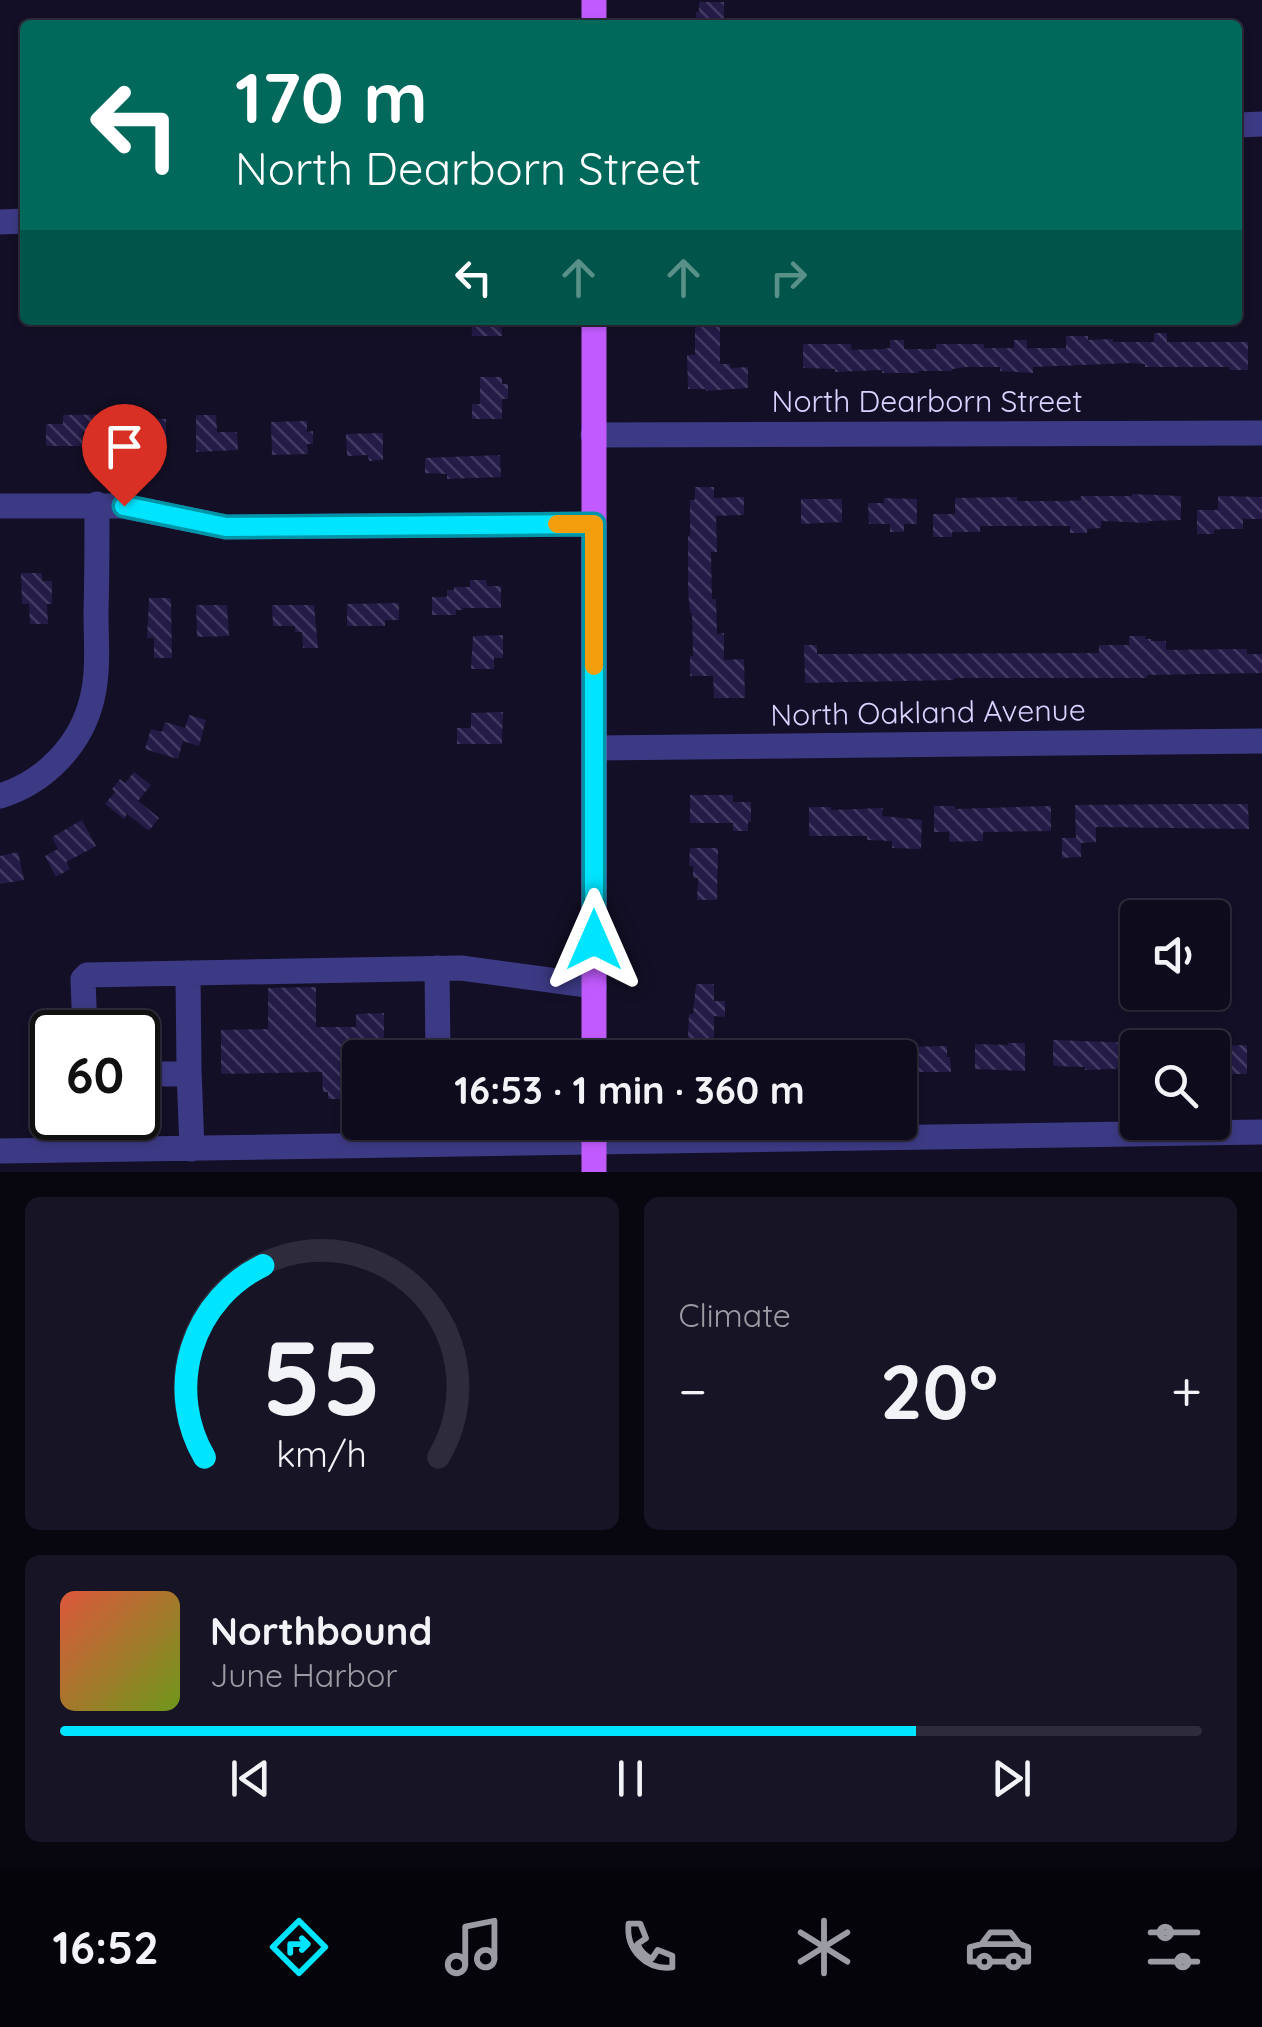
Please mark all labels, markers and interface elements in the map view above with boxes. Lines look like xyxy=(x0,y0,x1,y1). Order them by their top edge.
text: 170 m xyxy=(235,53,428,141)
icon: left xyxy=(70,60,200,190)
text: North Dearborn Street xyxy=(235,140,701,196)
icon: left xyxy=(446,250,501,305)
icon: ahead xyxy=(551,250,606,305)
icon: ahead xyxy=(656,250,711,305)
icon: right xyxy=(761,250,816,305)
street label: North Dearborn Street xyxy=(772,382,1082,420)
pin xyxy=(82,404,167,507)
icon: arrive xyxy=(97,419,152,474)
street label: North Oakland Avenue xyxy=(770,690,1086,734)
position arrow xyxy=(542,888,646,992)
map controls xyxy=(1120,900,1230,1140)
button: sound xyxy=(1120,900,1230,1010)
speed limit sign: 60 xyxy=(30,1010,160,1140)
button: search xyxy=(1120,1030,1230,1140)
text: 16:53 · 1 min · 360 m xyxy=(454,1066,805,1114)
text: Climate xyxy=(679,1295,791,1335)
text: 55 xyxy=(262,1311,382,1441)
text: 20° xyxy=(880,1344,998,1438)
text: − xyxy=(679,1356,707,1425)
text: + xyxy=(1171,1356,1202,1425)
text: km/h xyxy=(276,1431,367,1476)
text: Northbound xyxy=(210,1607,432,1655)
text: June Harbor xyxy=(210,1655,398,1695)
icon: previous xyxy=(223,1751,278,1806)
icon: pause xyxy=(603,1751,658,1806)
icon: next xyxy=(984,1751,1039,1806)
icon: directions xyxy=(264,1912,334,1982)
icon: music xyxy=(439,1912,509,1982)
icon: phone xyxy=(614,1912,684,1982)
icon: climate xyxy=(789,1912,859,1982)
icon: car xyxy=(964,1912,1034,1982)
icon: filters xyxy=(1139,1912,1209,1982)
text: 16:52 xyxy=(53,1919,159,1975)

